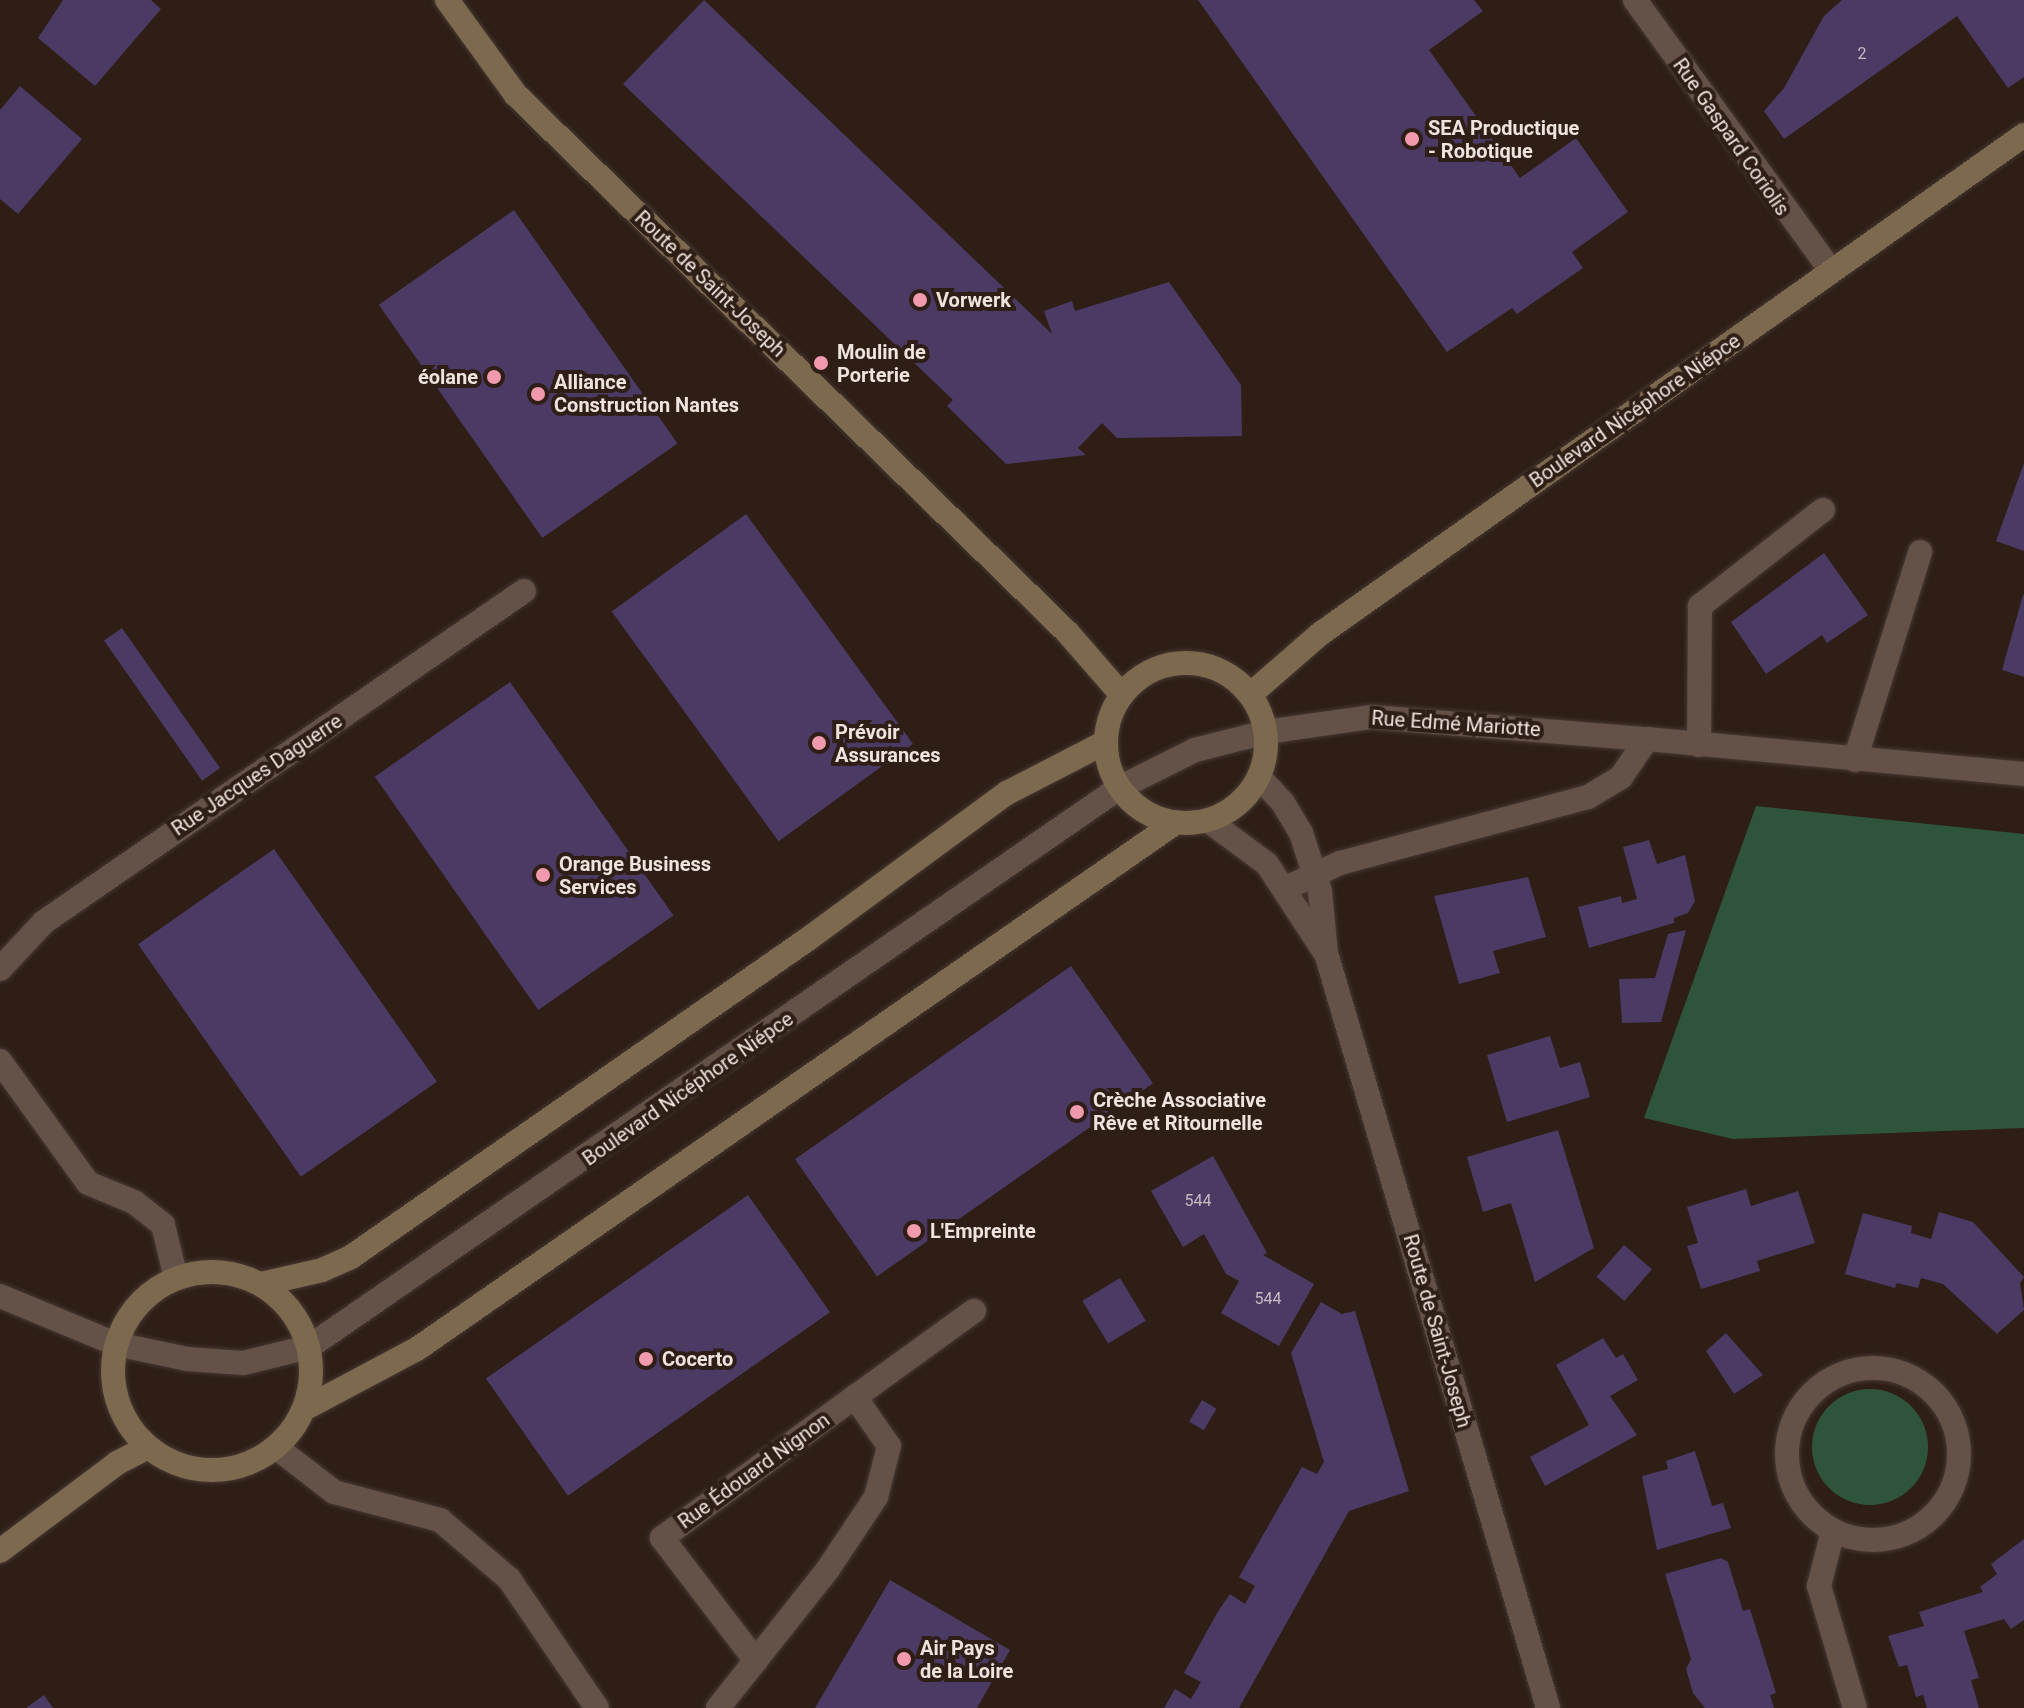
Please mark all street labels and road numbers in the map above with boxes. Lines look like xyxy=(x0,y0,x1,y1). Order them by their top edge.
street label: Rue Gaspard Coriolis xyxy=(1668,54,1794,220)
street label: Route de Saint-Joseph xyxy=(630,206,790,362)
street label: Boulevard Nicéphore Niépce xyxy=(1525,329,1745,493)
street label: Rue Edmé Mariotte xyxy=(1371,706,1541,742)
street label: Rue Jacques Daguerre xyxy=(167,709,347,841)
street label: Boulevard Nicéphore Niépce xyxy=(578,1007,798,1171)
street label: Route de Saint-Joseph xyxy=(1398,1232,1476,1430)
street label: Rue Édouard Nignon xyxy=(674,1408,834,1534)

